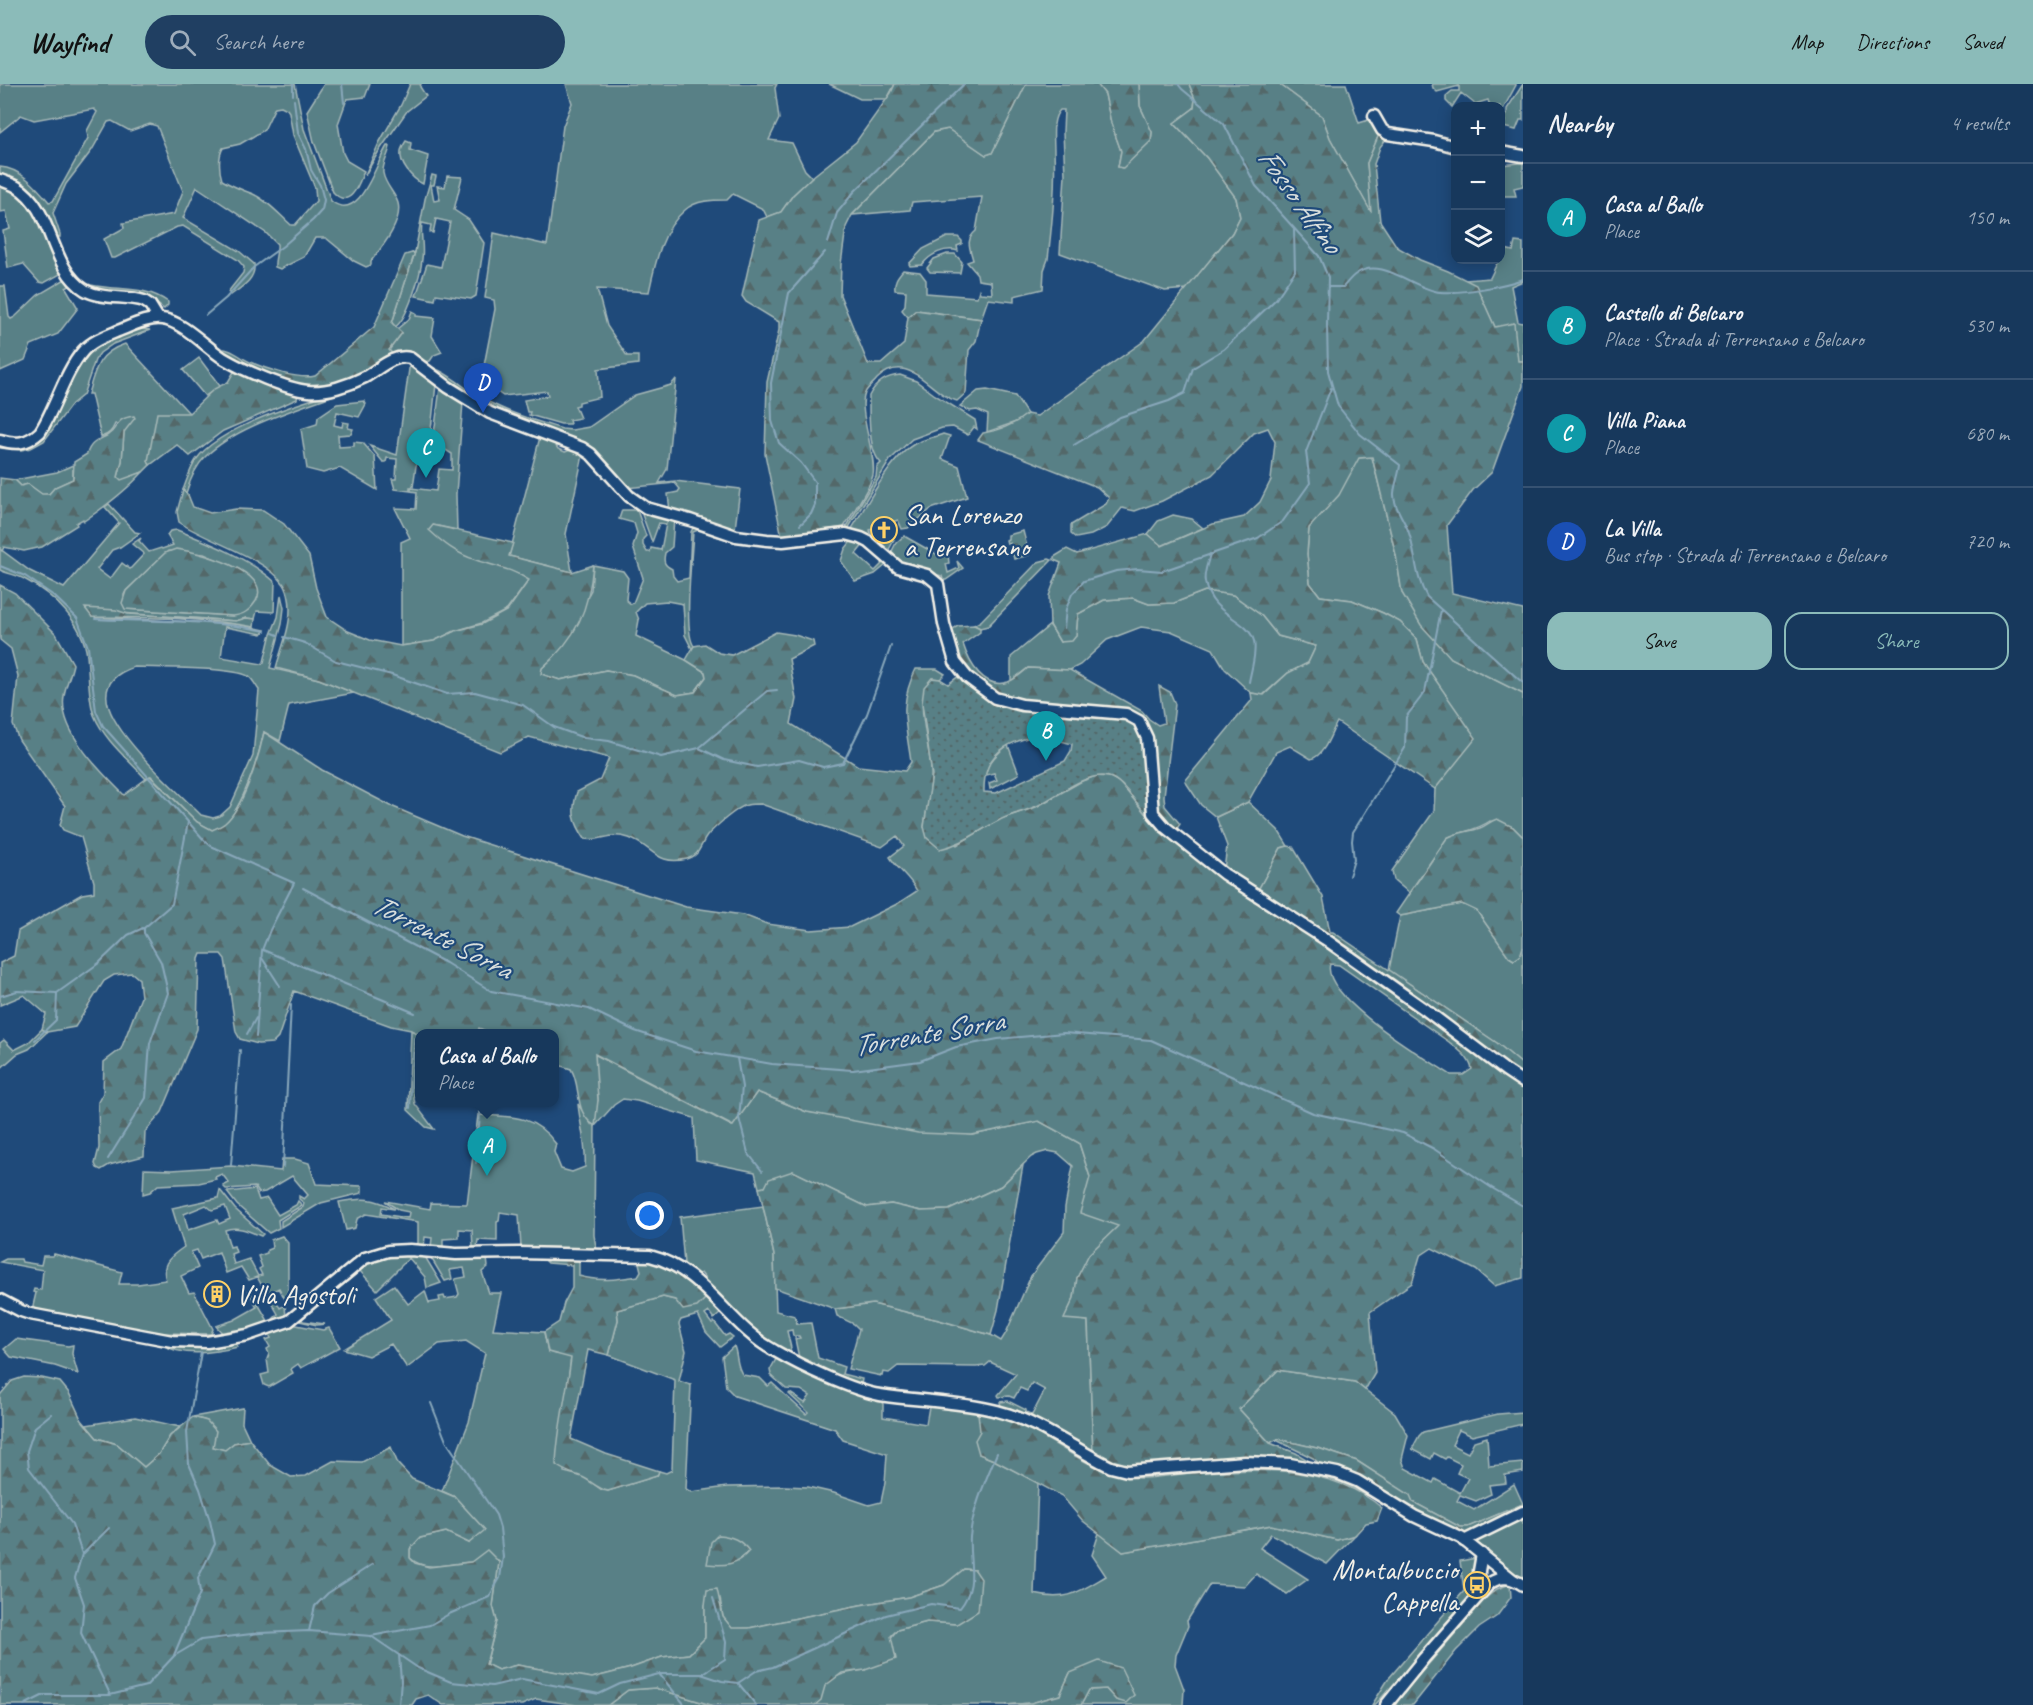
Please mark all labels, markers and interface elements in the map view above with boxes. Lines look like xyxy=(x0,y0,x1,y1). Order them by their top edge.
search box xyxy=(145,15,565,69)
text: Wayfind xyxy=(30,25,109,60)
icon: search xyxy=(166,26,199,59)
text: Search here xyxy=(214,28,303,56)
text: Map xyxy=(1791,29,1823,55)
text: Directions xyxy=(1856,29,1929,55)
text: Saved xyxy=(1962,29,2003,55)
map controls xyxy=(1451,102,1505,264)
button: + xyxy=(1451,102,1505,156)
text: Nearby xyxy=(1547,107,1612,140)
text: 4 results xyxy=(1950,111,2009,136)
water label: Fosso Alfino xyxy=(1249,140,1353,262)
button: − xyxy=(1451,156,1505,210)
text: Casa al Ballo xyxy=(1604,191,1702,219)
text: A xyxy=(1561,205,1572,230)
text: 150 m xyxy=(1966,205,2009,230)
button: layers xyxy=(1451,210,1505,264)
text: Place xyxy=(1604,219,1639,244)
text: Castello di Belcaro xyxy=(1604,299,1742,327)
text: B xyxy=(1561,313,1572,338)
text: 530 m xyxy=(1966,313,2009,338)
text: Place · Strada di Terrensano e Belcaro xyxy=(1604,327,1864,352)
pin: D xyxy=(464,364,502,413)
text: Villa Piana xyxy=(1604,407,1685,435)
text: C xyxy=(1562,421,1571,446)
text: 680 m xyxy=(1966,421,2009,446)
pin: C xyxy=(406,428,446,478)
text: Place xyxy=(1604,435,1639,460)
place label: San Lorenzo a Terrensano xyxy=(904,497,1033,564)
church icon: San Lorenzo a Terrensano xyxy=(869,515,899,545)
text: La Villa xyxy=(1604,515,1661,543)
text: D xyxy=(1561,529,1572,554)
text: 720 m xyxy=(1966,529,2009,554)
text: Bus stop · Strada di Terrensano e Belcaro xyxy=(1604,543,1886,568)
button: Save xyxy=(1547,612,1772,670)
button: Share xyxy=(1784,612,2009,670)
pin: B xyxy=(1026,712,1066,761)
water label: Torrente Sorra xyxy=(366,885,521,989)
water label: Torrente Sorra xyxy=(850,1001,1009,1065)
popup xyxy=(415,1029,559,1107)
text: Casa al Ballo xyxy=(438,1042,536,1070)
text: Place xyxy=(438,1070,473,1095)
pin: A xyxy=(468,1126,506,1176)
your location xyxy=(635,1201,664,1230)
place label: Villa Agostoli xyxy=(236,1277,359,1312)
building icon: Villa Agostoli xyxy=(202,1279,232,1309)
place label: Montalbuccio Cappella xyxy=(1332,1552,1461,1619)
bus stop icon: Montalbuccio Cappella xyxy=(1462,1570,1492,1600)

